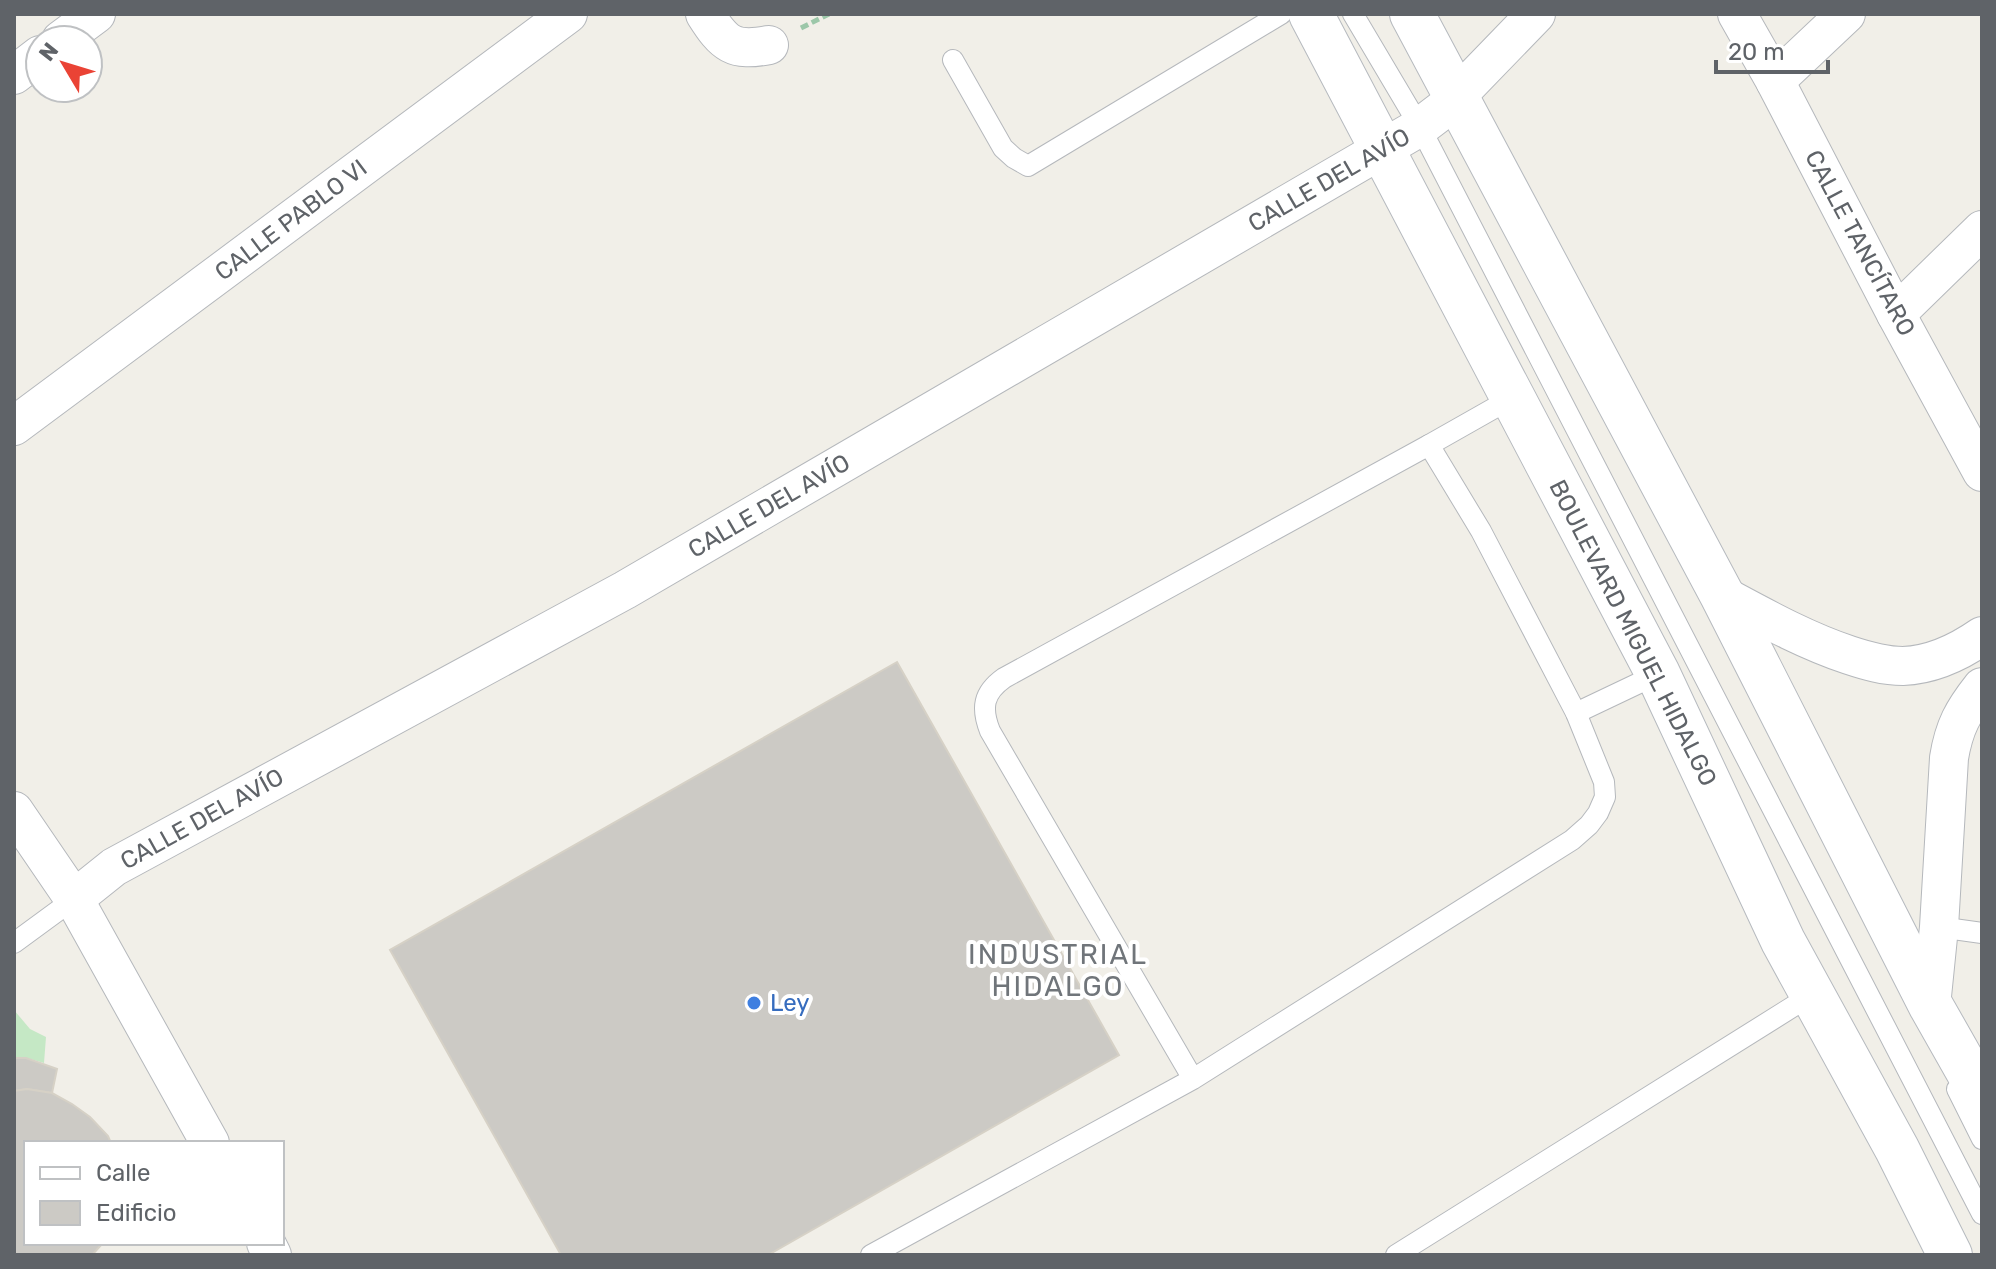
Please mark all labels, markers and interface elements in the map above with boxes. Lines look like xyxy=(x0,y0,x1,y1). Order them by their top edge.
north arrow xyxy=(24,24,104,104)
scale bar xyxy=(1716,24,1828,74)
text: N xyxy=(33,37,64,67)
text: 20 m xyxy=(1728,38,1785,66)
street label: CALLE DEL AVÍO xyxy=(1243,122,1415,238)
street label: CALLE TANCÍTARO xyxy=(1799,145,1921,341)
street label: CALLE PABLO VI xyxy=(210,154,372,286)
street label: CALLE DEL AVÍO xyxy=(683,448,855,564)
street label: BOULEVARD MIGUEL HIDALGO xyxy=(1543,475,1723,791)
street label: CALLE DEL AVÍO xyxy=(116,763,288,875)
district label: INDUSTRIAL HIDALGO xyxy=(968,938,1148,1003)
place label: Ley xyxy=(770,989,809,1017)
marker: Ley xyxy=(745,994,763,1012)
legend xyxy=(24,1141,284,1245)
text: Calle xyxy=(96,1159,150,1187)
text: Edificio xyxy=(96,1199,177,1227)

